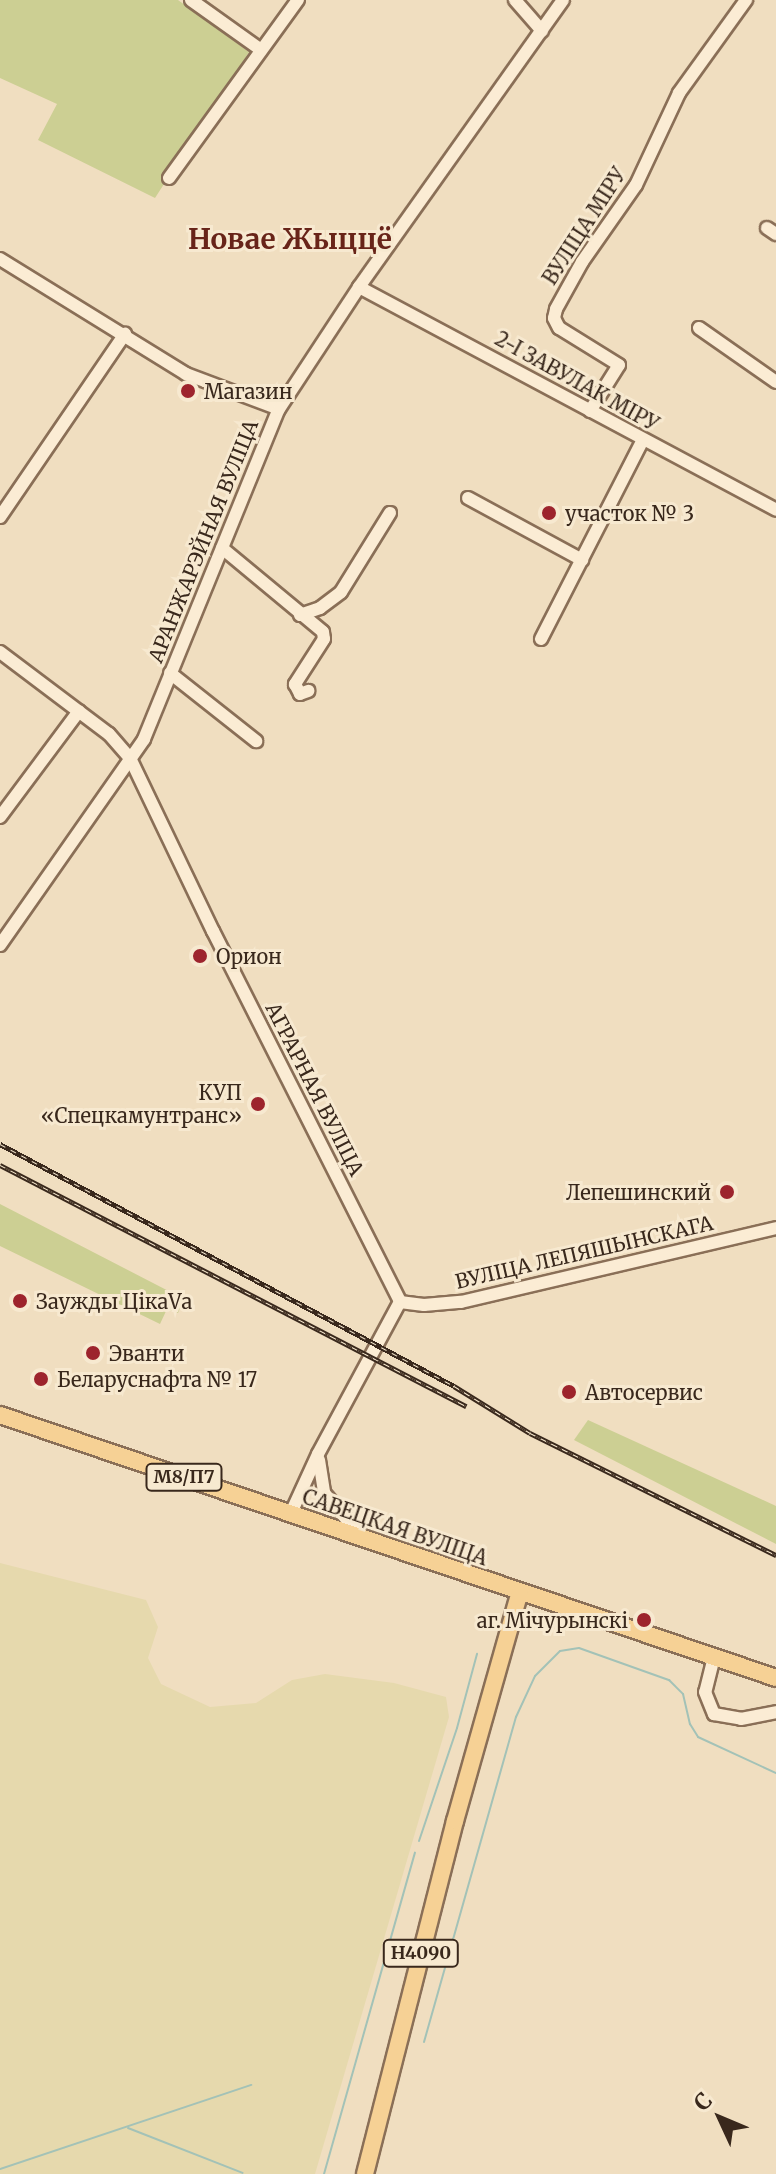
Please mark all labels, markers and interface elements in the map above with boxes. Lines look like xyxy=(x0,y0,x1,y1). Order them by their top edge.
street label: ВУЛІЦА МІРУ xyxy=(537,163,631,289)
district label: Новае Жыццё xyxy=(188,222,392,256)
street label: 2-І ЗАВУЛАК МІРУ xyxy=(491,326,663,436)
place label: Магазин xyxy=(204,379,293,403)
marker: Магазин xyxy=(179,382,197,400)
street label: АРАНЖАРЭЙНАЯ ВУЛІЦА xyxy=(143,416,263,666)
place label: участок № 3 xyxy=(565,501,694,525)
marker: участок № 3 xyxy=(540,504,558,522)
place label: Орион xyxy=(216,944,282,968)
marker: Орион xyxy=(191,947,209,965)
street label: АГРАРНАЯ ВУЛІЦА xyxy=(261,998,369,1180)
place label: КУП «Спецкамунтранс» xyxy=(41,1080,242,1127)
marker: КУП «Спецкамунтранс» xyxy=(249,1095,267,1113)
place label: Лепешинский xyxy=(566,1180,711,1204)
marker: Лепешинский xyxy=(718,1183,736,1201)
street label: ВУЛІЦА ЛЕПЯШЫНСКАГА xyxy=(453,1211,715,1293)
place label: Заужды ЦікаVа xyxy=(36,1289,192,1313)
marker: Заужды ЦікаVа xyxy=(11,1292,29,1310)
place label: Эванти xyxy=(109,1341,185,1365)
marker: Эванти xyxy=(84,1344,102,1362)
place label: Беларуснафта № 17 xyxy=(57,1367,257,1391)
marker: Беларуснафта № 17 xyxy=(32,1370,50,1388)
place label: Автосервис xyxy=(585,1380,703,1404)
marker: Автосервис xyxy=(560,1383,578,1401)
road number: М8/П7 xyxy=(144,1463,224,1491)
street label: САВЕЦКАЯ ВУЛІЦА xyxy=(299,1484,491,1570)
place label: аг. Мічурынскі xyxy=(477,1608,628,1632)
marker: аг. Мічурынскі xyxy=(635,1611,653,1629)
road number: Н4090 xyxy=(381,1939,461,1967)
north arrow xyxy=(680,2078,760,2158)
text: С xyxy=(688,2086,718,2116)

